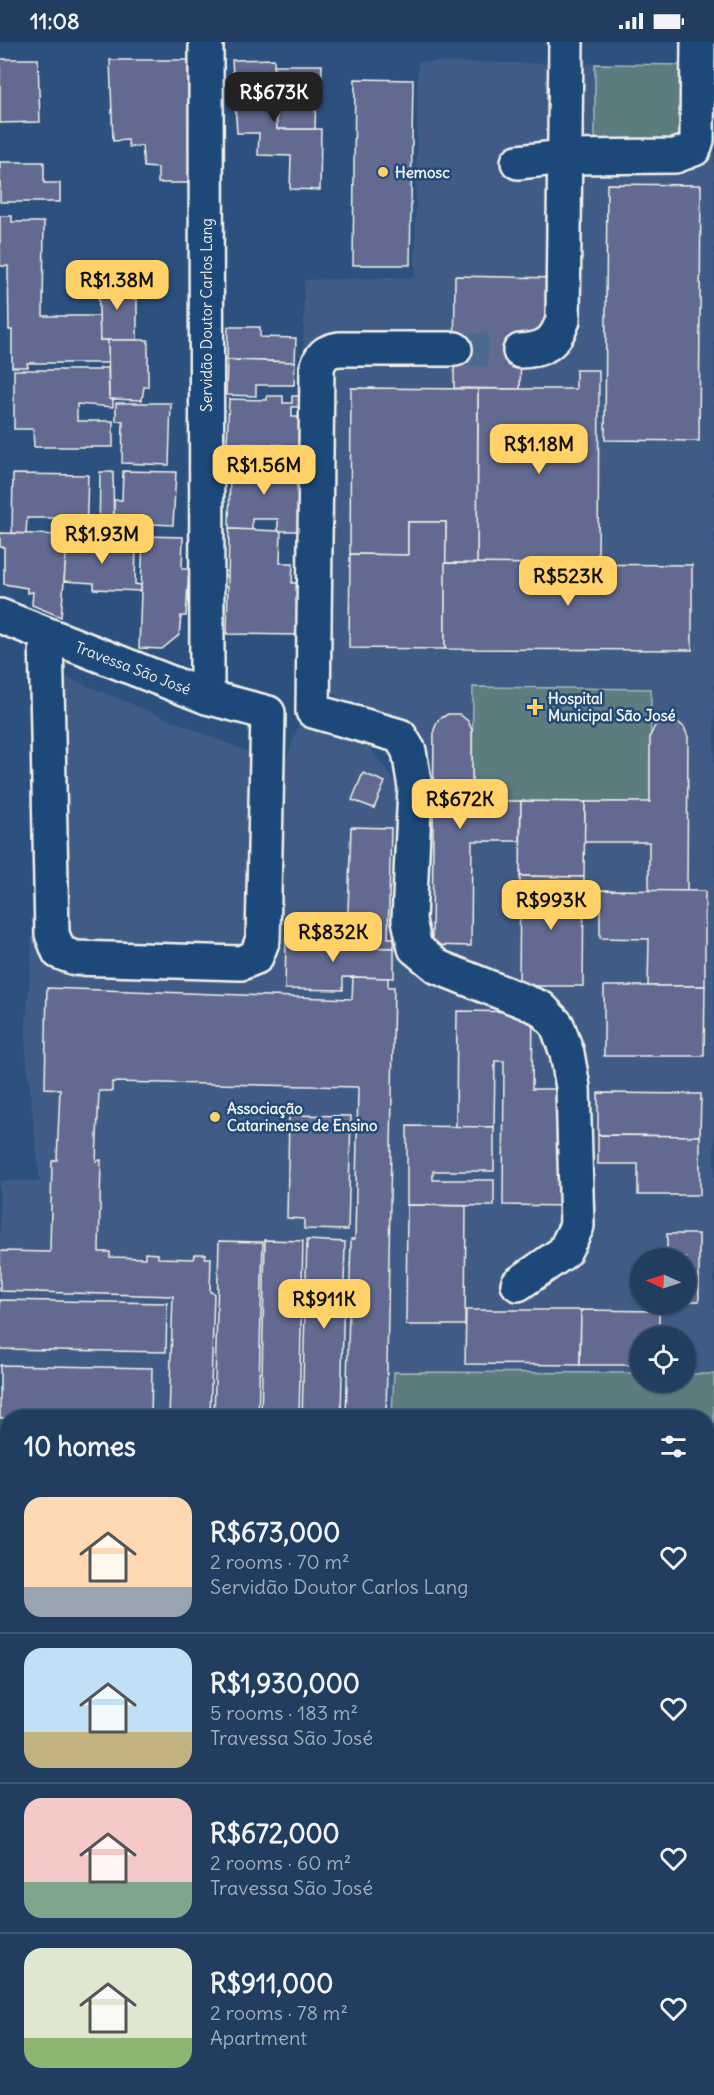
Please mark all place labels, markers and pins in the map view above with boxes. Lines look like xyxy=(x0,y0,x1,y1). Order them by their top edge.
pin: R$673K xyxy=(225,72,323,123)
place label: Hemosc xyxy=(395,163,450,182)
marker: Hemosc xyxy=(376,165,390,179)
pin: R$1.38M xyxy=(62,260,172,311)
pin: R$1.18M xyxy=(484,424,594,475)
pin: R$1.56M xyxy=(209,445,319,496)
pin: R$1.93M xyxy=(47,514,157,565)
pin: R$523K xyxy=(519,556,617,607)
place label: Hospital Municipal São José xyxy=(548,689,676,726)
marker: Hospital Municipal São José xyxy=(526,698,544,716)
pin: R$672K xyxy=(411,779,509,830)
pin: R$993K xyxy=(502,880,600,931)
pin: R$832K xyxy=(284,912,382,963)
place label: Associação Catarinense de Ensino xyxy=(227,1099,378,1135)
marker: Associação Catarinense de Ensino xyxy=(208,1110,222,1124)
pin: R$911K xyxy=(275,1279,373,1330)

